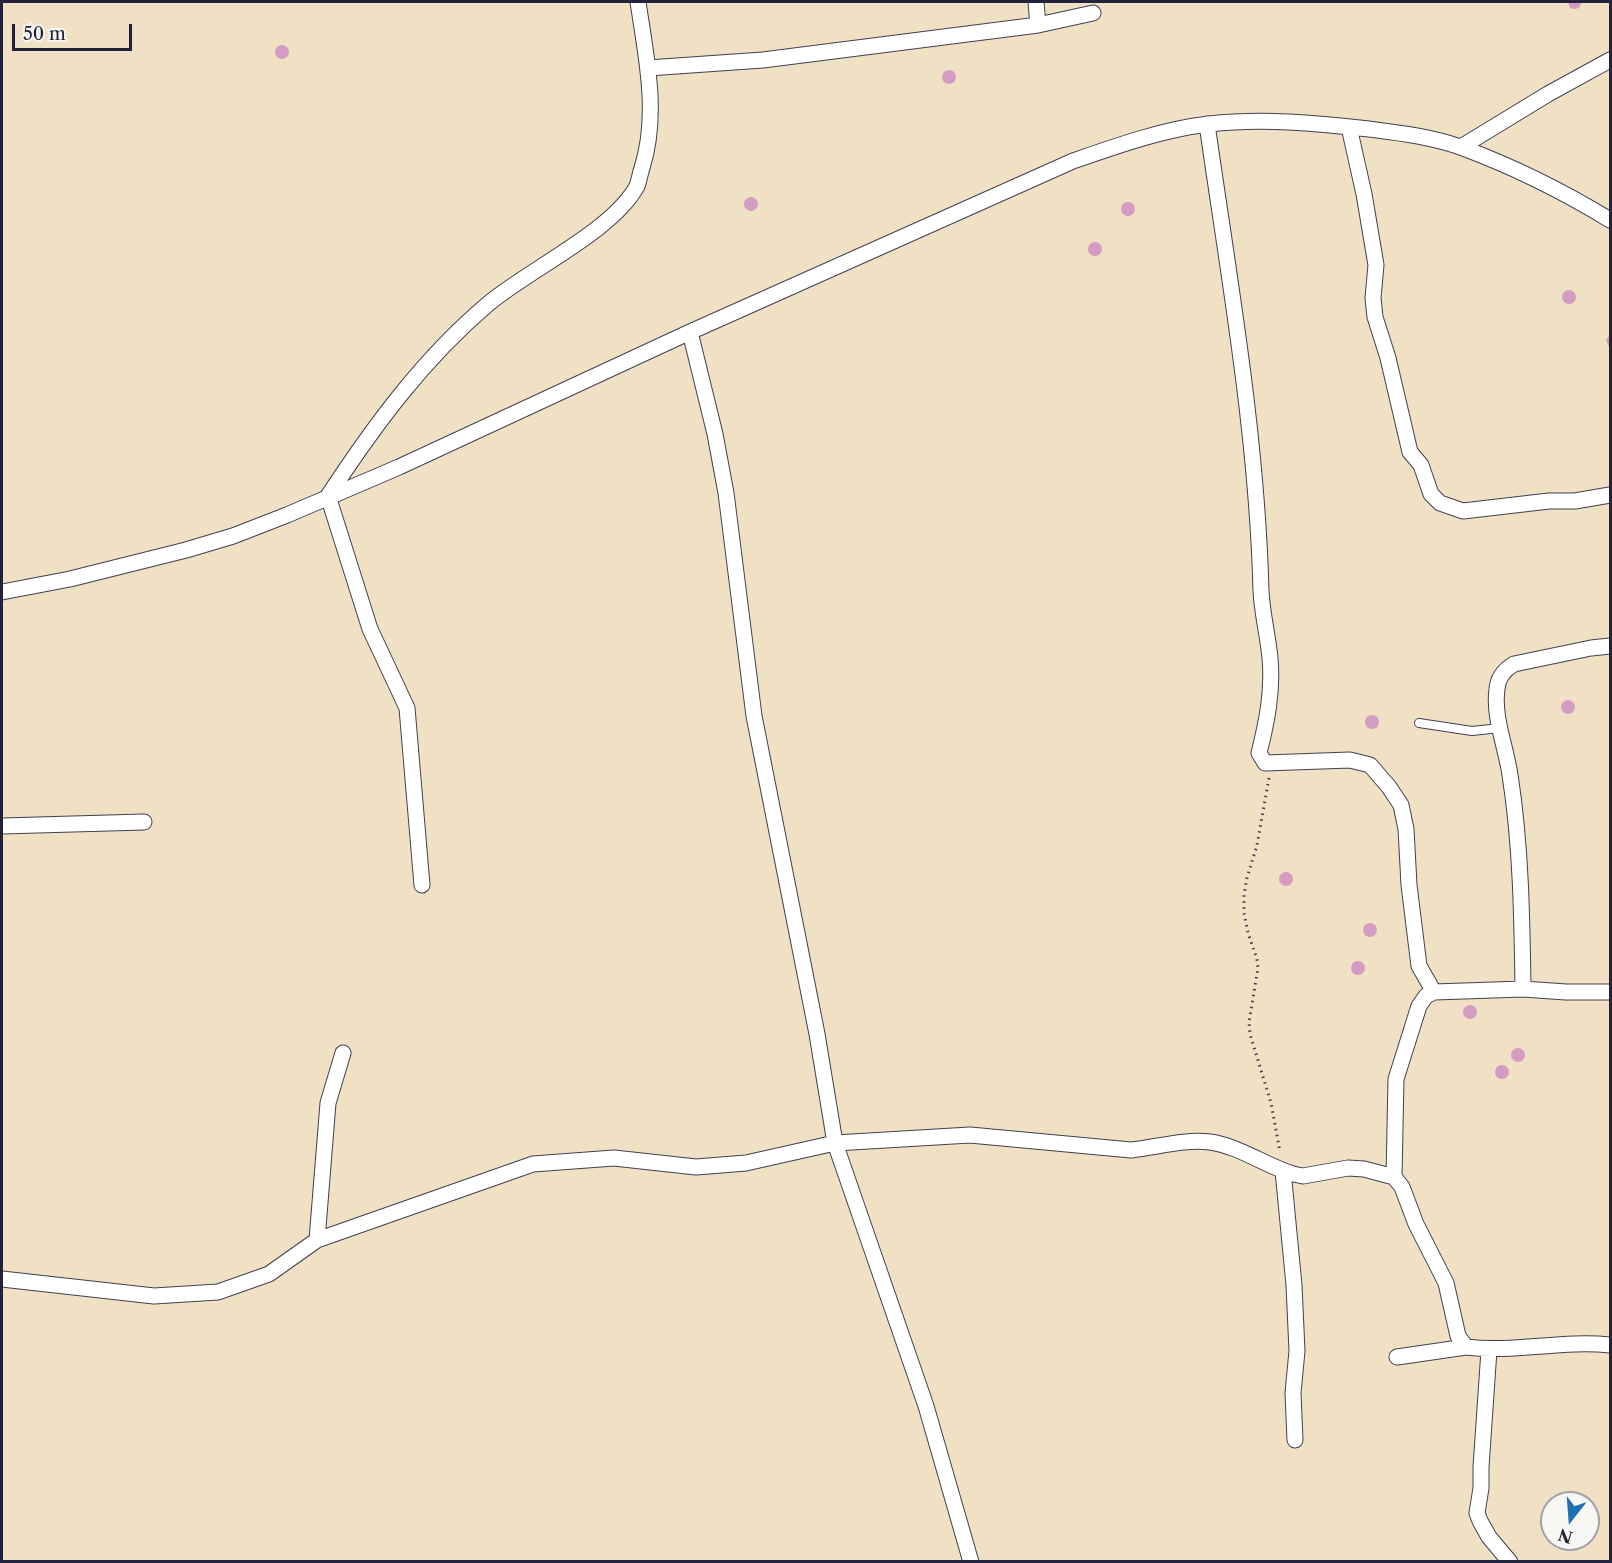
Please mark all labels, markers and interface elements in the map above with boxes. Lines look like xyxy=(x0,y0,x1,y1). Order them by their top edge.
scale bar xyxy=(15,12,135,50)
text: 50 m xyxy=(23,23,66,45)
north arrow xyxy=(1540,1491,1600,1551)
text: N xyxy=(1556,1525,1575,1548)

